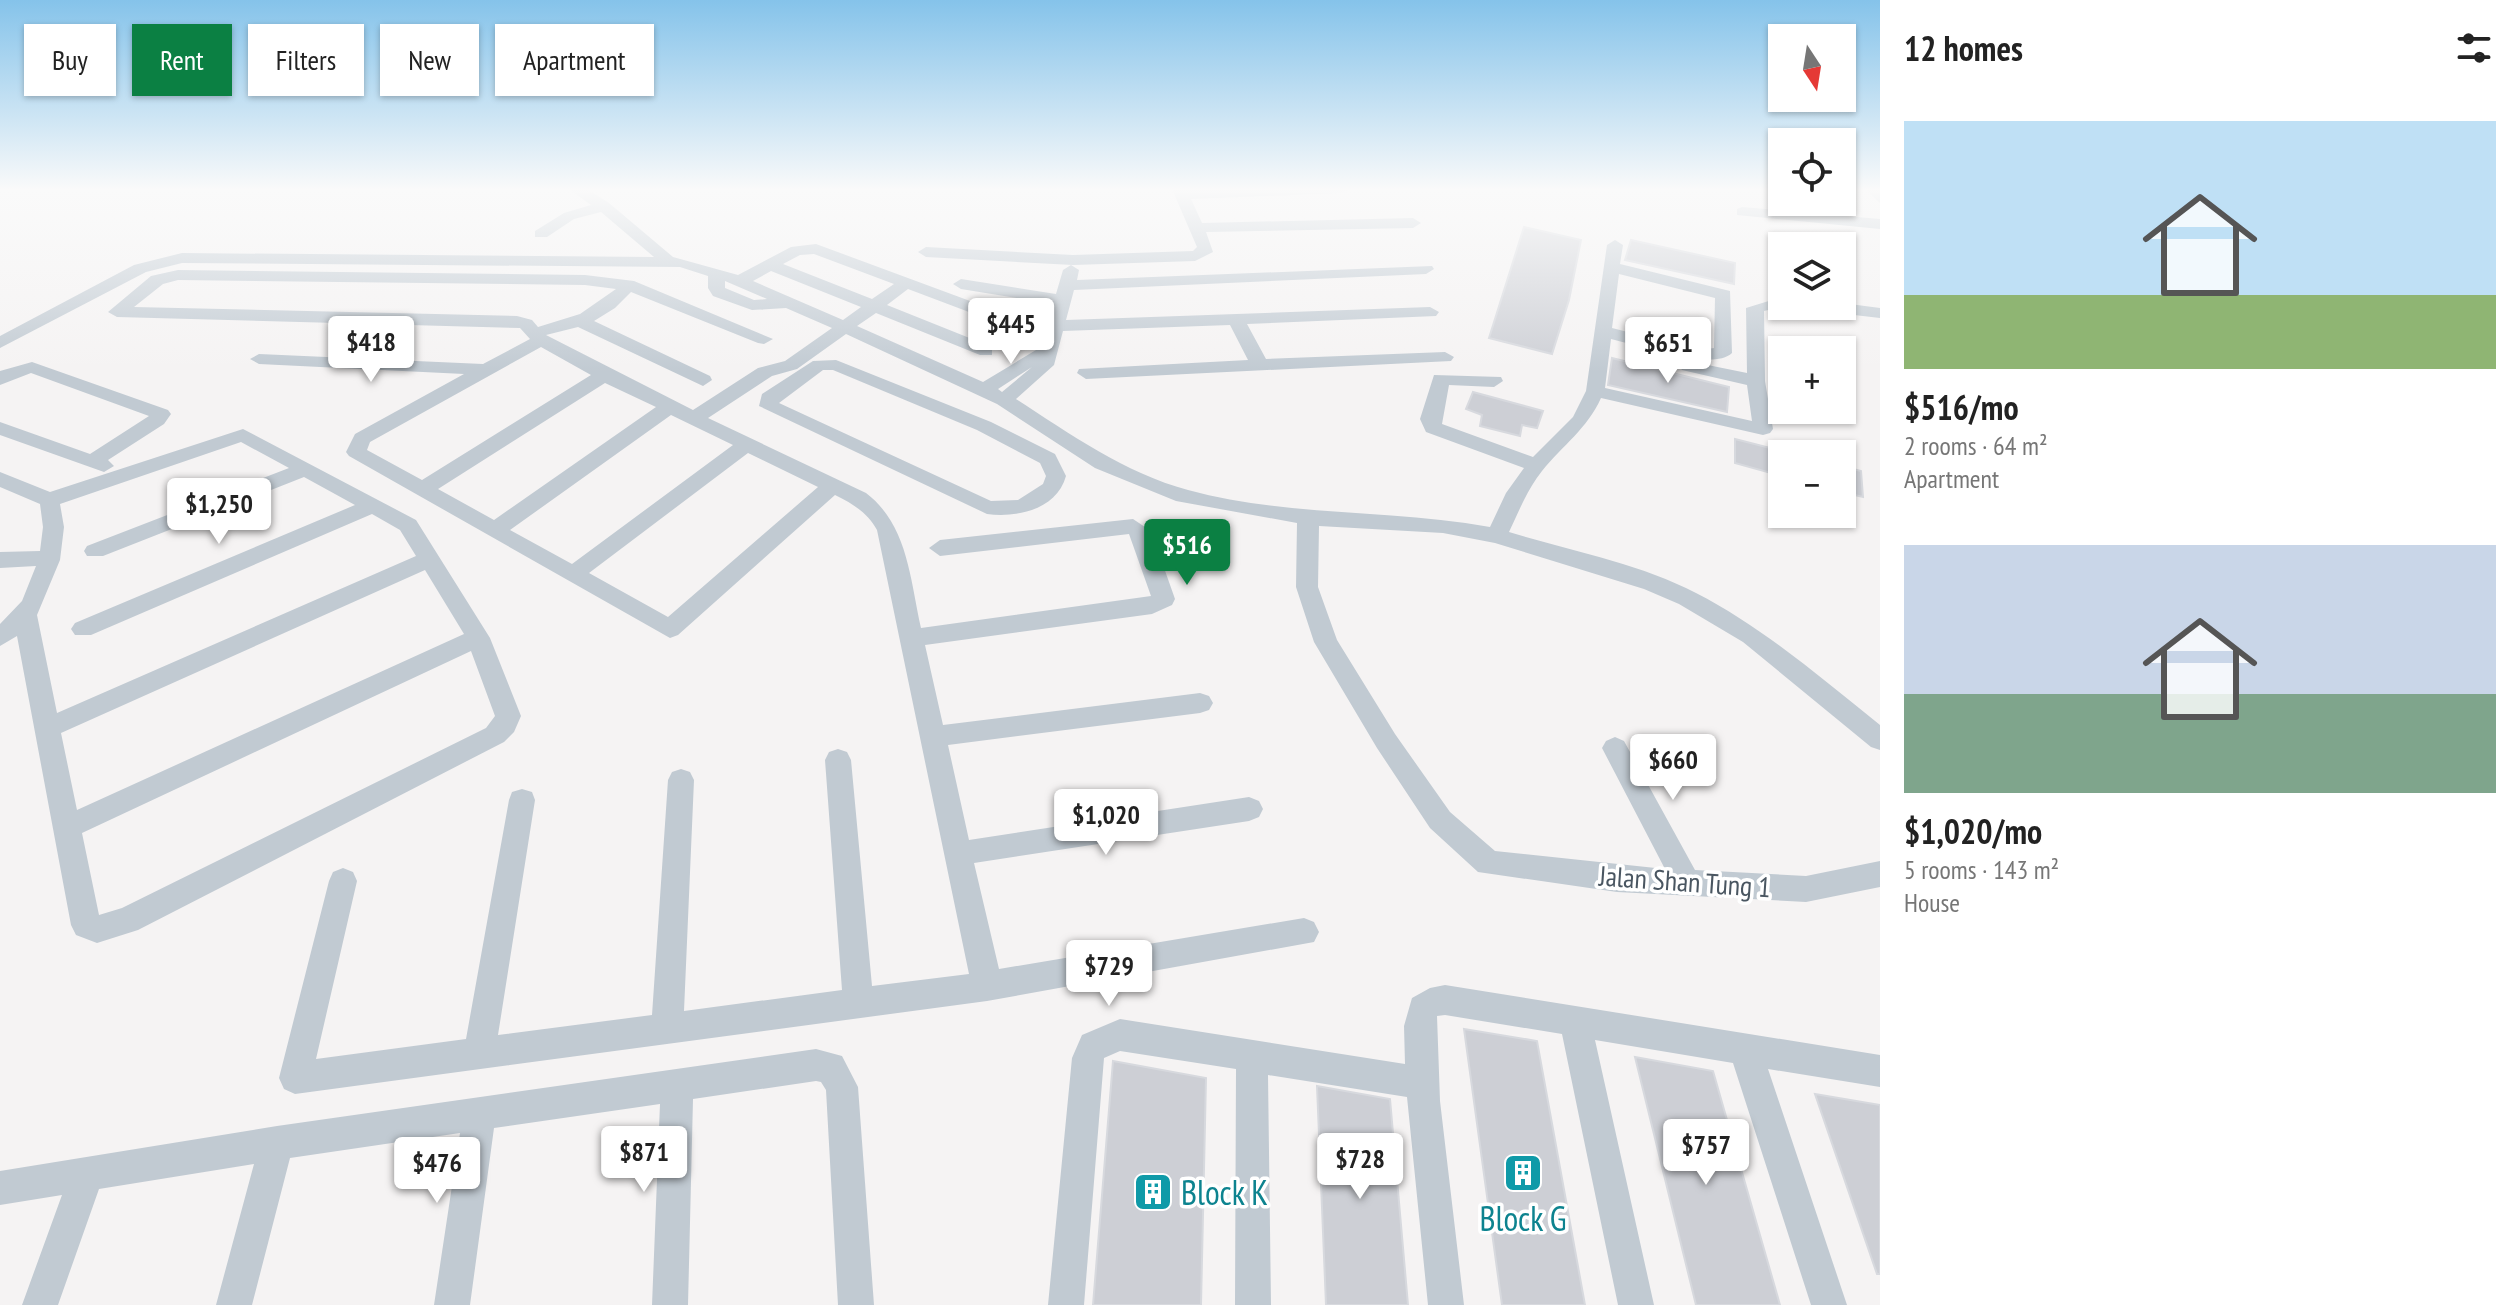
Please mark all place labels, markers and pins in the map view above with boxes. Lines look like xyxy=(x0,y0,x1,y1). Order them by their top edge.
pin: $445 xyxy=(964,298,1058,366)
pin: $418 xyxy=(324,316,418,384)
pin: $651 xyxy=(1621,317,1715,385)
pin: $1,250 xyxy=(154,478,284,546)
pin: $516 xyxy=(1140,519,1234,587)
pin: $660 xyxy=(1626,734,1720,802)
pin: $1,020 xyxy=(1041,789,1171,857)
pin: $729 xyxy=(1062,940,1156,1008)
pin: $757 xyxy=(1659,1119,1753,1187)
pin: $871 xyxy=(597,1126,691,1194)
pin: $728 xyxy=(1313,1133,1407,1201)
pin: $476 xyxy=(390,1137,484,1205)
building icon: Block G xyxy=(1502,1152,1544,1194)
place label: Block K xyxy=(1181,1170,1268,1214)
building icon: Block K xyxy=(1132,1171,1174,1213)
place label: Block G xyxy=(1479,1196,1567,1240)

